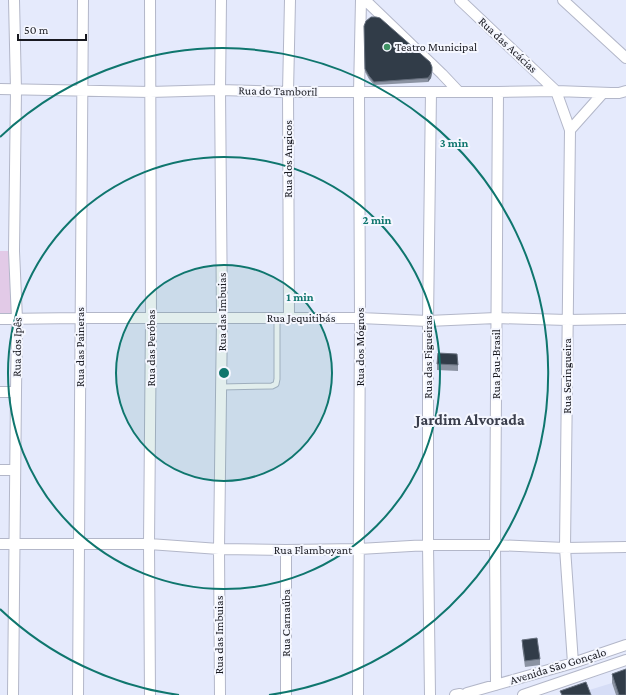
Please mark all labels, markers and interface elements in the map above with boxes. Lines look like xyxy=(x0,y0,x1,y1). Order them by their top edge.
street label: Rua das Acácias xyxy=(476,14,540,76)
scale bar xyxy=(18,16,86,42)
text: 50 m xyxy=(24,23,49,37)
place label: Teatro Municipal xyxy=(395,40,477,54)
marker: Teatro Municipal xyxy=(382,42,392,52)
street label: Rua do Tamboril xyxy=(238,83,318,99)
street label: Rua dos Angicos xyxy=(281,120,295,198)
text: 3 min xyxy=(440,136,468,150)
text: 2 min xyxy=(363,213,392,227)
street label: Rua das Imbuias xyxy=(215,272,229,351)
text: 1 min xyxy=(286,290,314,304)
street label: Rua das Paineras xyxy=(73,307,87,387)
street label: Rua dos Mógnos xyxy=(353,307,367,386)
street label: Rua das Peróbas xyxy=(144,309,158,386)
street label: Rua Jequitibás xyxy=(267,311,336,325)
street label: Rua das Figueiras xyxy=(421,315,435,399)
street label: Rua dos Ipês xyxy=(9,317,25,377)
street label: Rua Pau-Brasil xyxy=(489,329,503,399)
street label: Rua Seringueira xyxy=(560,338,574,414)
centre of rings xyxy=(217,366,231,380)
district label: Jardim Alvorada xyxy=(413,411,525,428)
street label: Rua Flamboyant xyxy=(274,543,353,557)
street label: Rua Carnaúba xyxy=(279,589,293,657)
street label: Rua das Imbuias xyxy=(212,595,226,674)
street label: Avenida São Gonçalo xyxy=(508,645,608,687)

